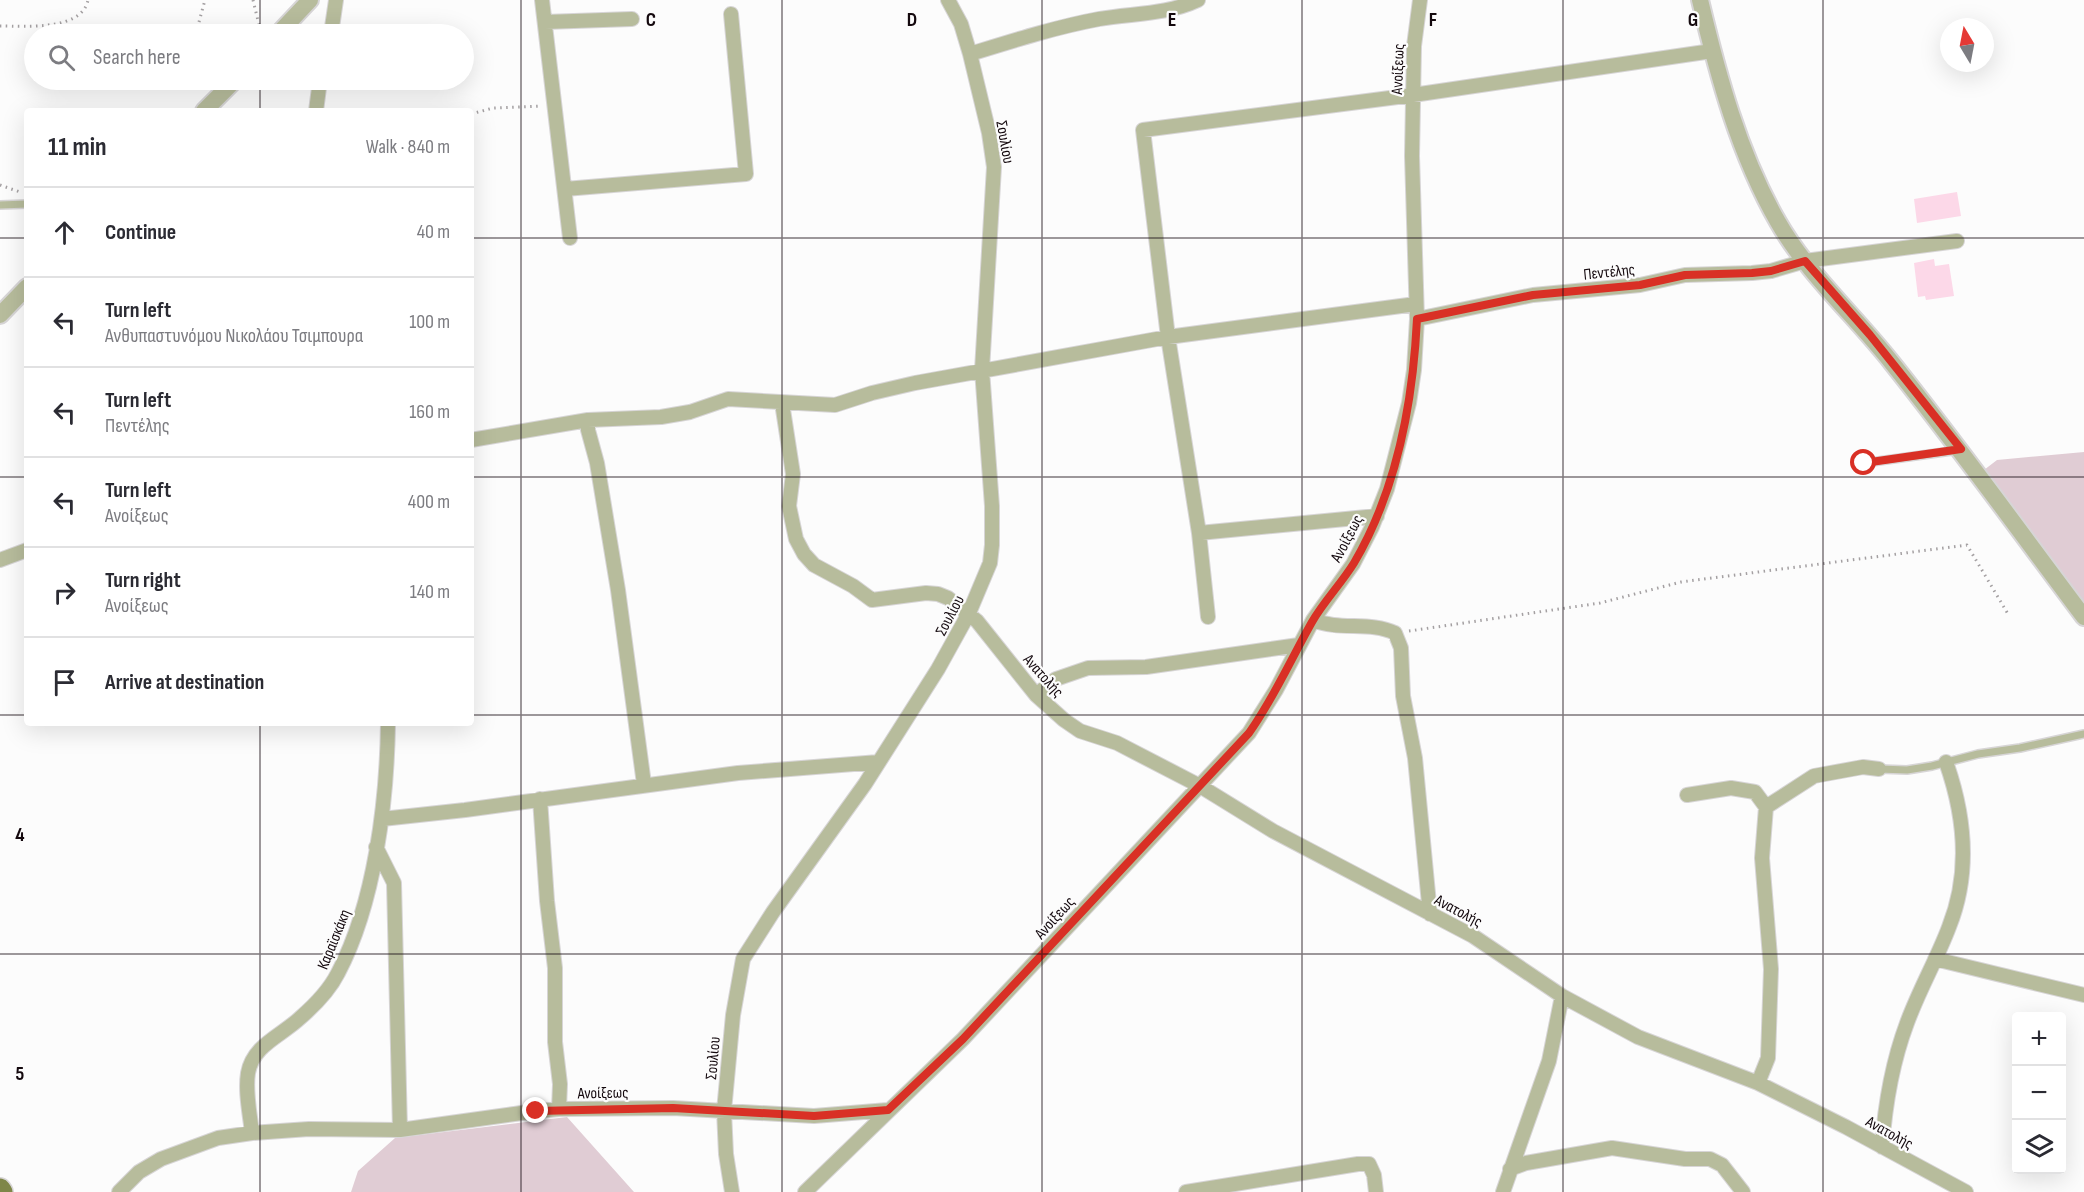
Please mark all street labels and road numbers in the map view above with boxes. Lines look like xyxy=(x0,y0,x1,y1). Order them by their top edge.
street label: Ανοίξεως xyxy=(1388,43,1409,96)
street label: Σουλίου xyxy=(991,119,1018,165)
street label: Πεντέλης xyxy=(1582,260,1636,285)
street label: Ανοίξεως xyxy=(1327,512,1368,567)
street label: Σουλίου xyxy=(932,592,969,639)
street label: Ανατολής xyxy=(1018,650,1067,701)
street label: Ανατολής xyxy=(1430,890,1485,932)
street label: Ανοίξεως xyxy=(1030,893,1079,944)
street label: Καραϊσκάκη xyxy=(314,907,355,972)
street label: Σουλίου xyxy=(702,1036,725,1080)
street label: Ανοίξεως xyxy=(576,1084,629,1103)
street label: Ανατολής xyxy=(1861,1112,1916,1154)

